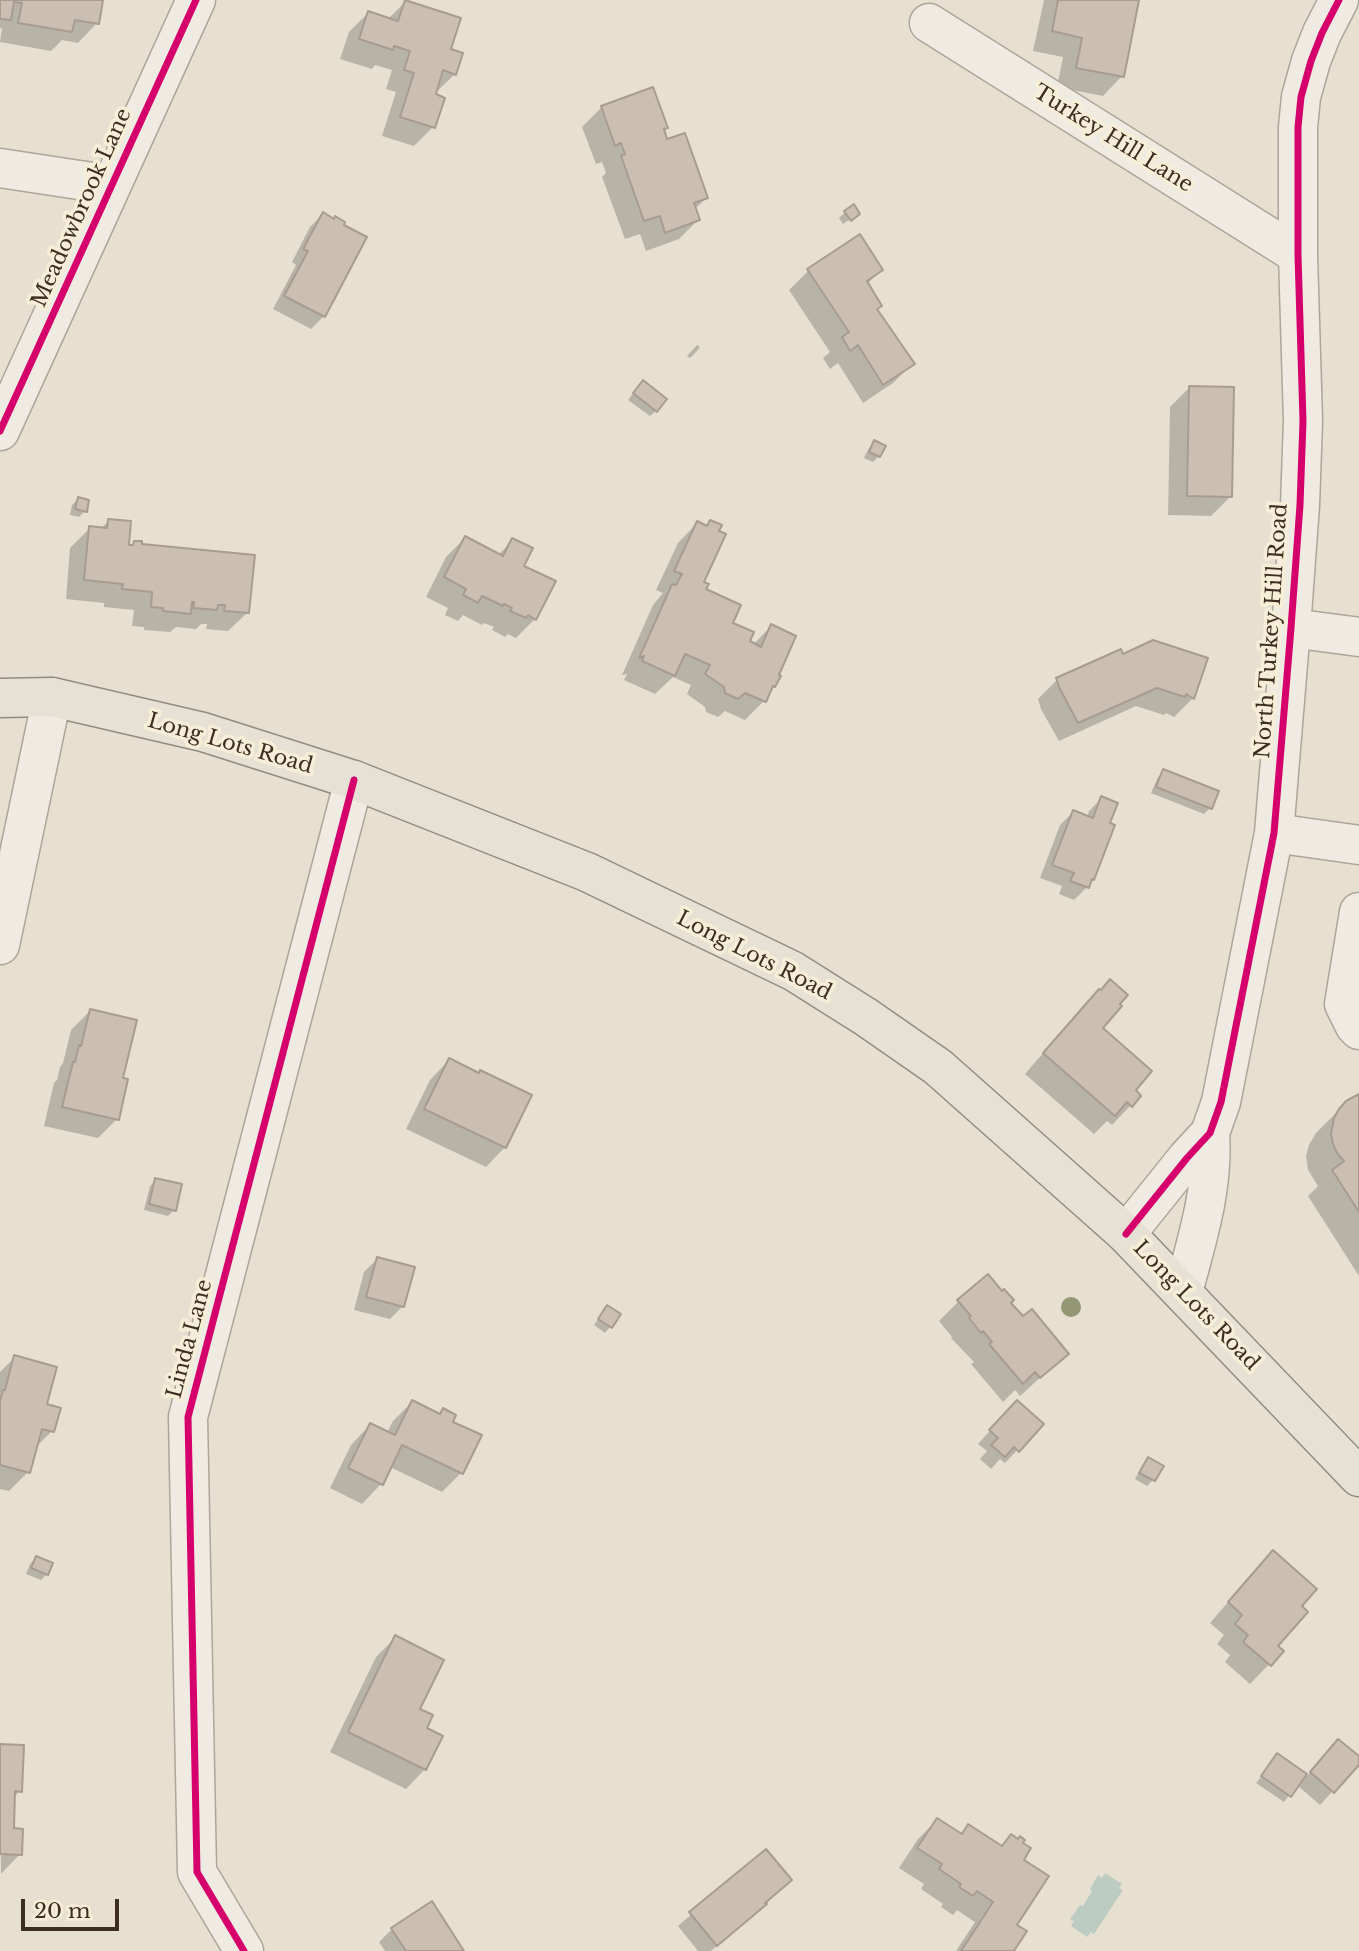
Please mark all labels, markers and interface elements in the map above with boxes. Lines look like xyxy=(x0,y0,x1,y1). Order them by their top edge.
street label: Turkey Hill Lane xyxy=(1029,80,1197,198)
street label: Meadowbrook Lane xyxy=(27,105,137,311)
street label: North Turkey Hill Road xyxy=(1251,503,1293,759)
street label: Long Lots Road xyxy=(145,708,315,780)
street label: Long Lots Road xyxy=(672,906,836,1006)
street label: Long Lots Road xyxy=(1128,1236,1264,1376)
street label: Linda Lane xyxy=(162,1277,218,1401)
scale bar xyxy=(24,1884,122,1928)
text: 20 m xyxy=(34,1898,91,1924)

